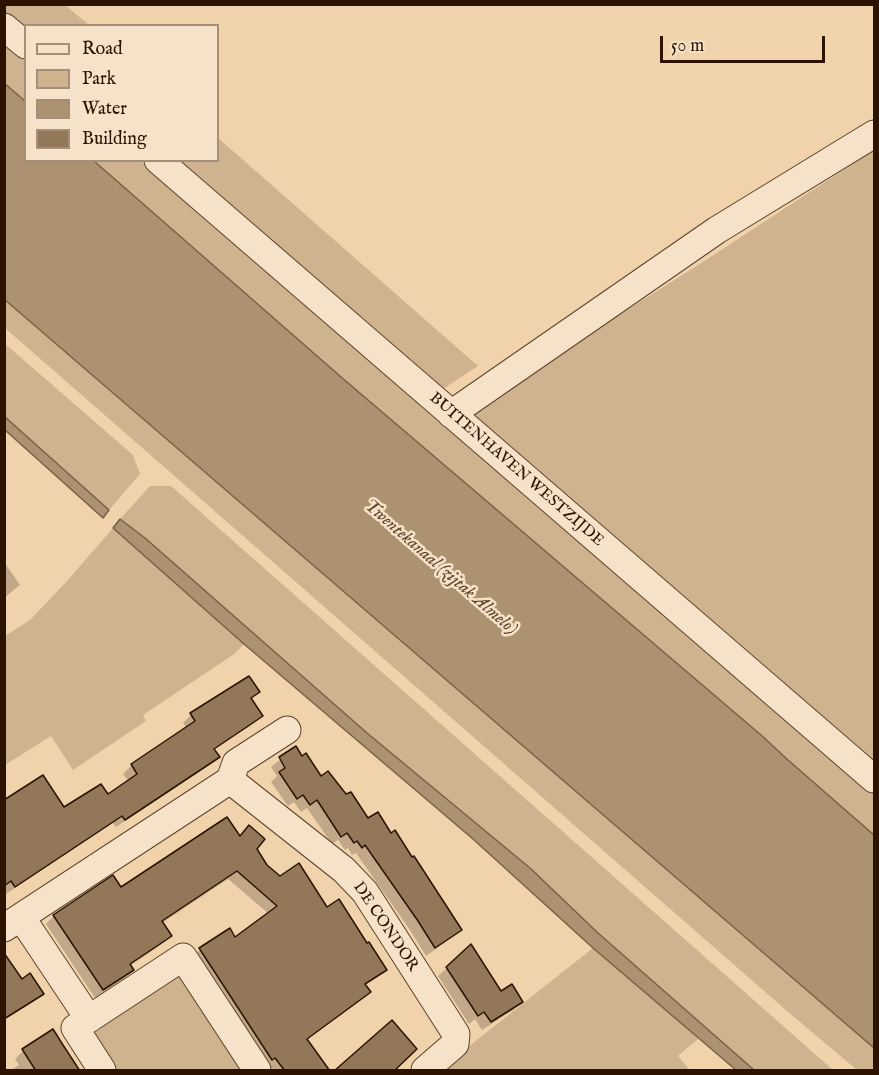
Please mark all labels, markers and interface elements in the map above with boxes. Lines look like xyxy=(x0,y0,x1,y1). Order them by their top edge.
legend xyxy=(24,24,219,162)
scale bar xyxy=(663,24,828,62)
text: 50 m xyxy=(671,35,704,58)
text: Road xyxy=(82,38,123,61)
text: Park xyxy=(82,68,116,91)
text: Water xyxy=(82,98,127,121)
text: Building xyxy=(82,128,147,151)
street label: BUITENHAVEN WESTZIJDE xyxy=(425,389,607,551)
water label: Twentekanaal (zijtak Almelo) xyxy=(359,496,521,640)
street label: DE CONDOR xyxy=(348,879,422,975)

